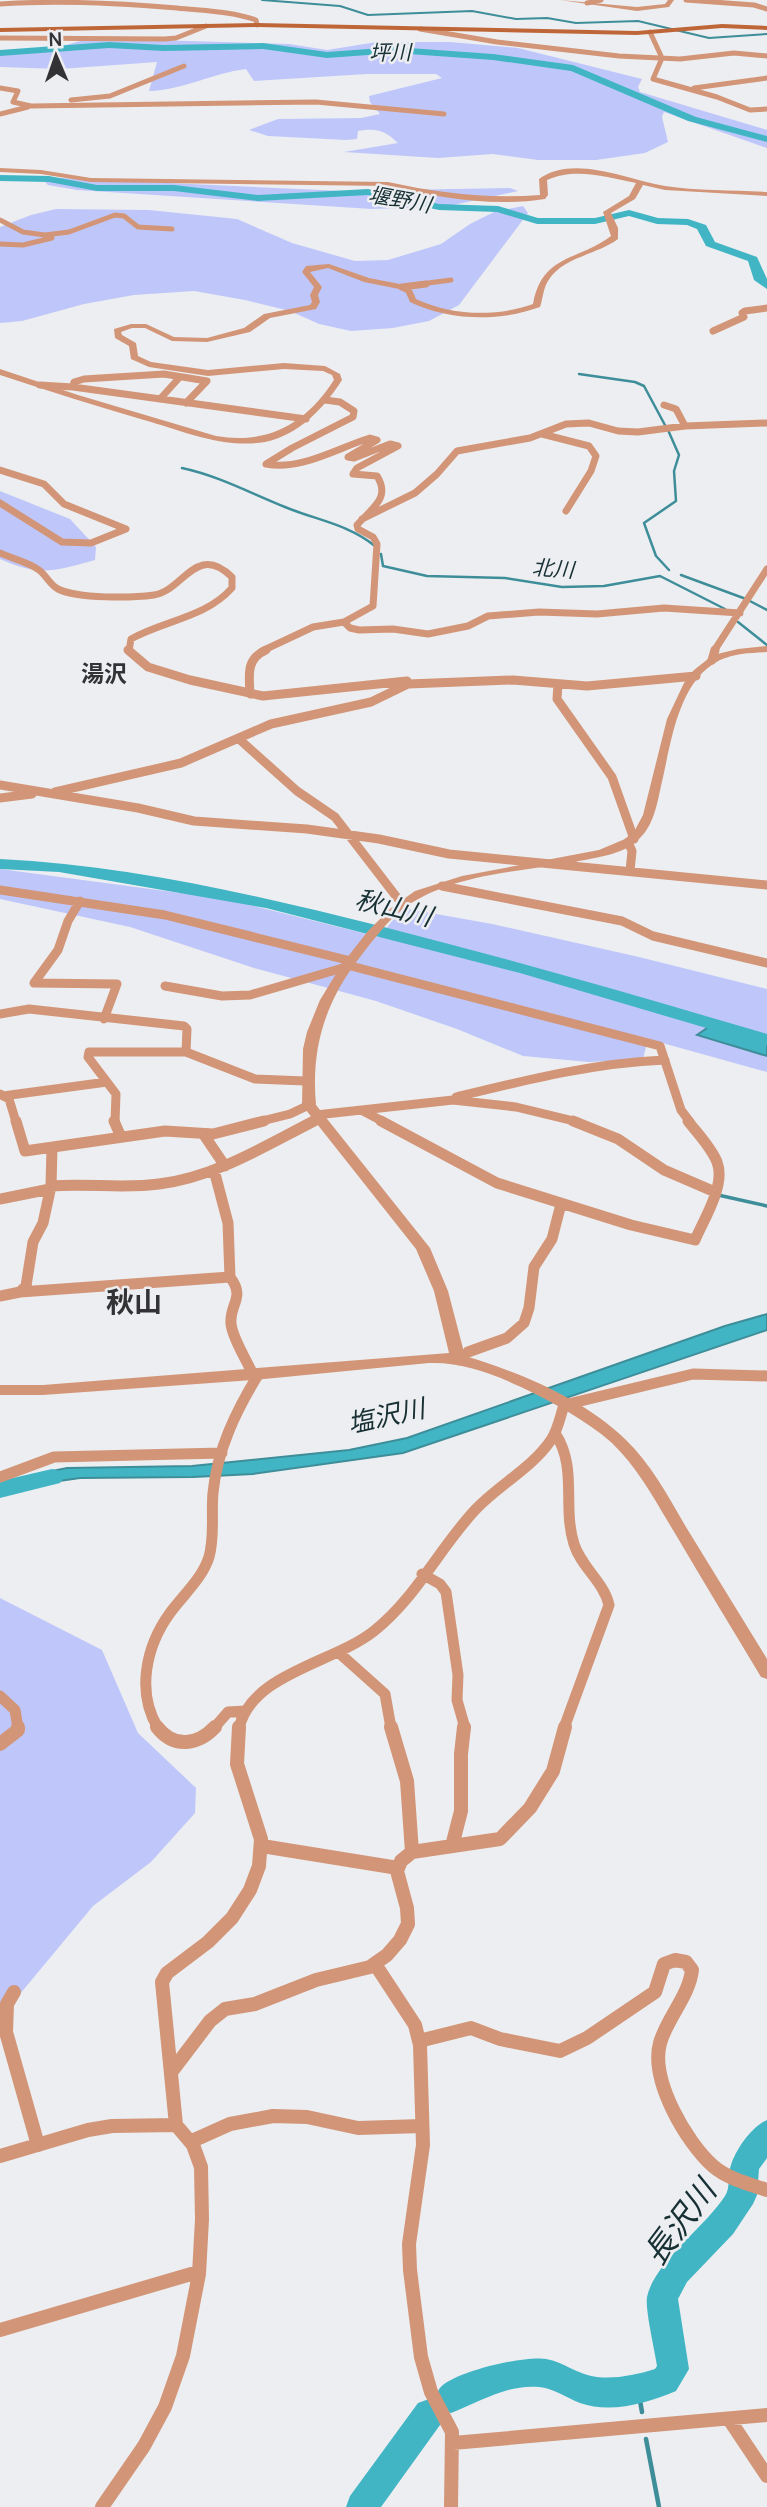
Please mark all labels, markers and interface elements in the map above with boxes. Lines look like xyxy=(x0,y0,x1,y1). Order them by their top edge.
north arrow xyxy=(21,21,91,91)
text: N xyxy=(48,26,63,52)
water label: 坪川 xyxy=(369,38,413,66)
water label: 堰野川 xyxy=(367,180,435,219)
water label: 北川 xyxy=(531,553,577,584)
district label: 湯沢 xyxy=(81,657,127,689)
water label: 秋山川 xyxy=(352,880,439,935)
district label: 秋山 xyxy=(106,1282,162,1320)
water label: 塩沢川 xyxy=(344,1389,431,1441)
water label: 長沢川 xyxy=(633,2168,727,2274)

